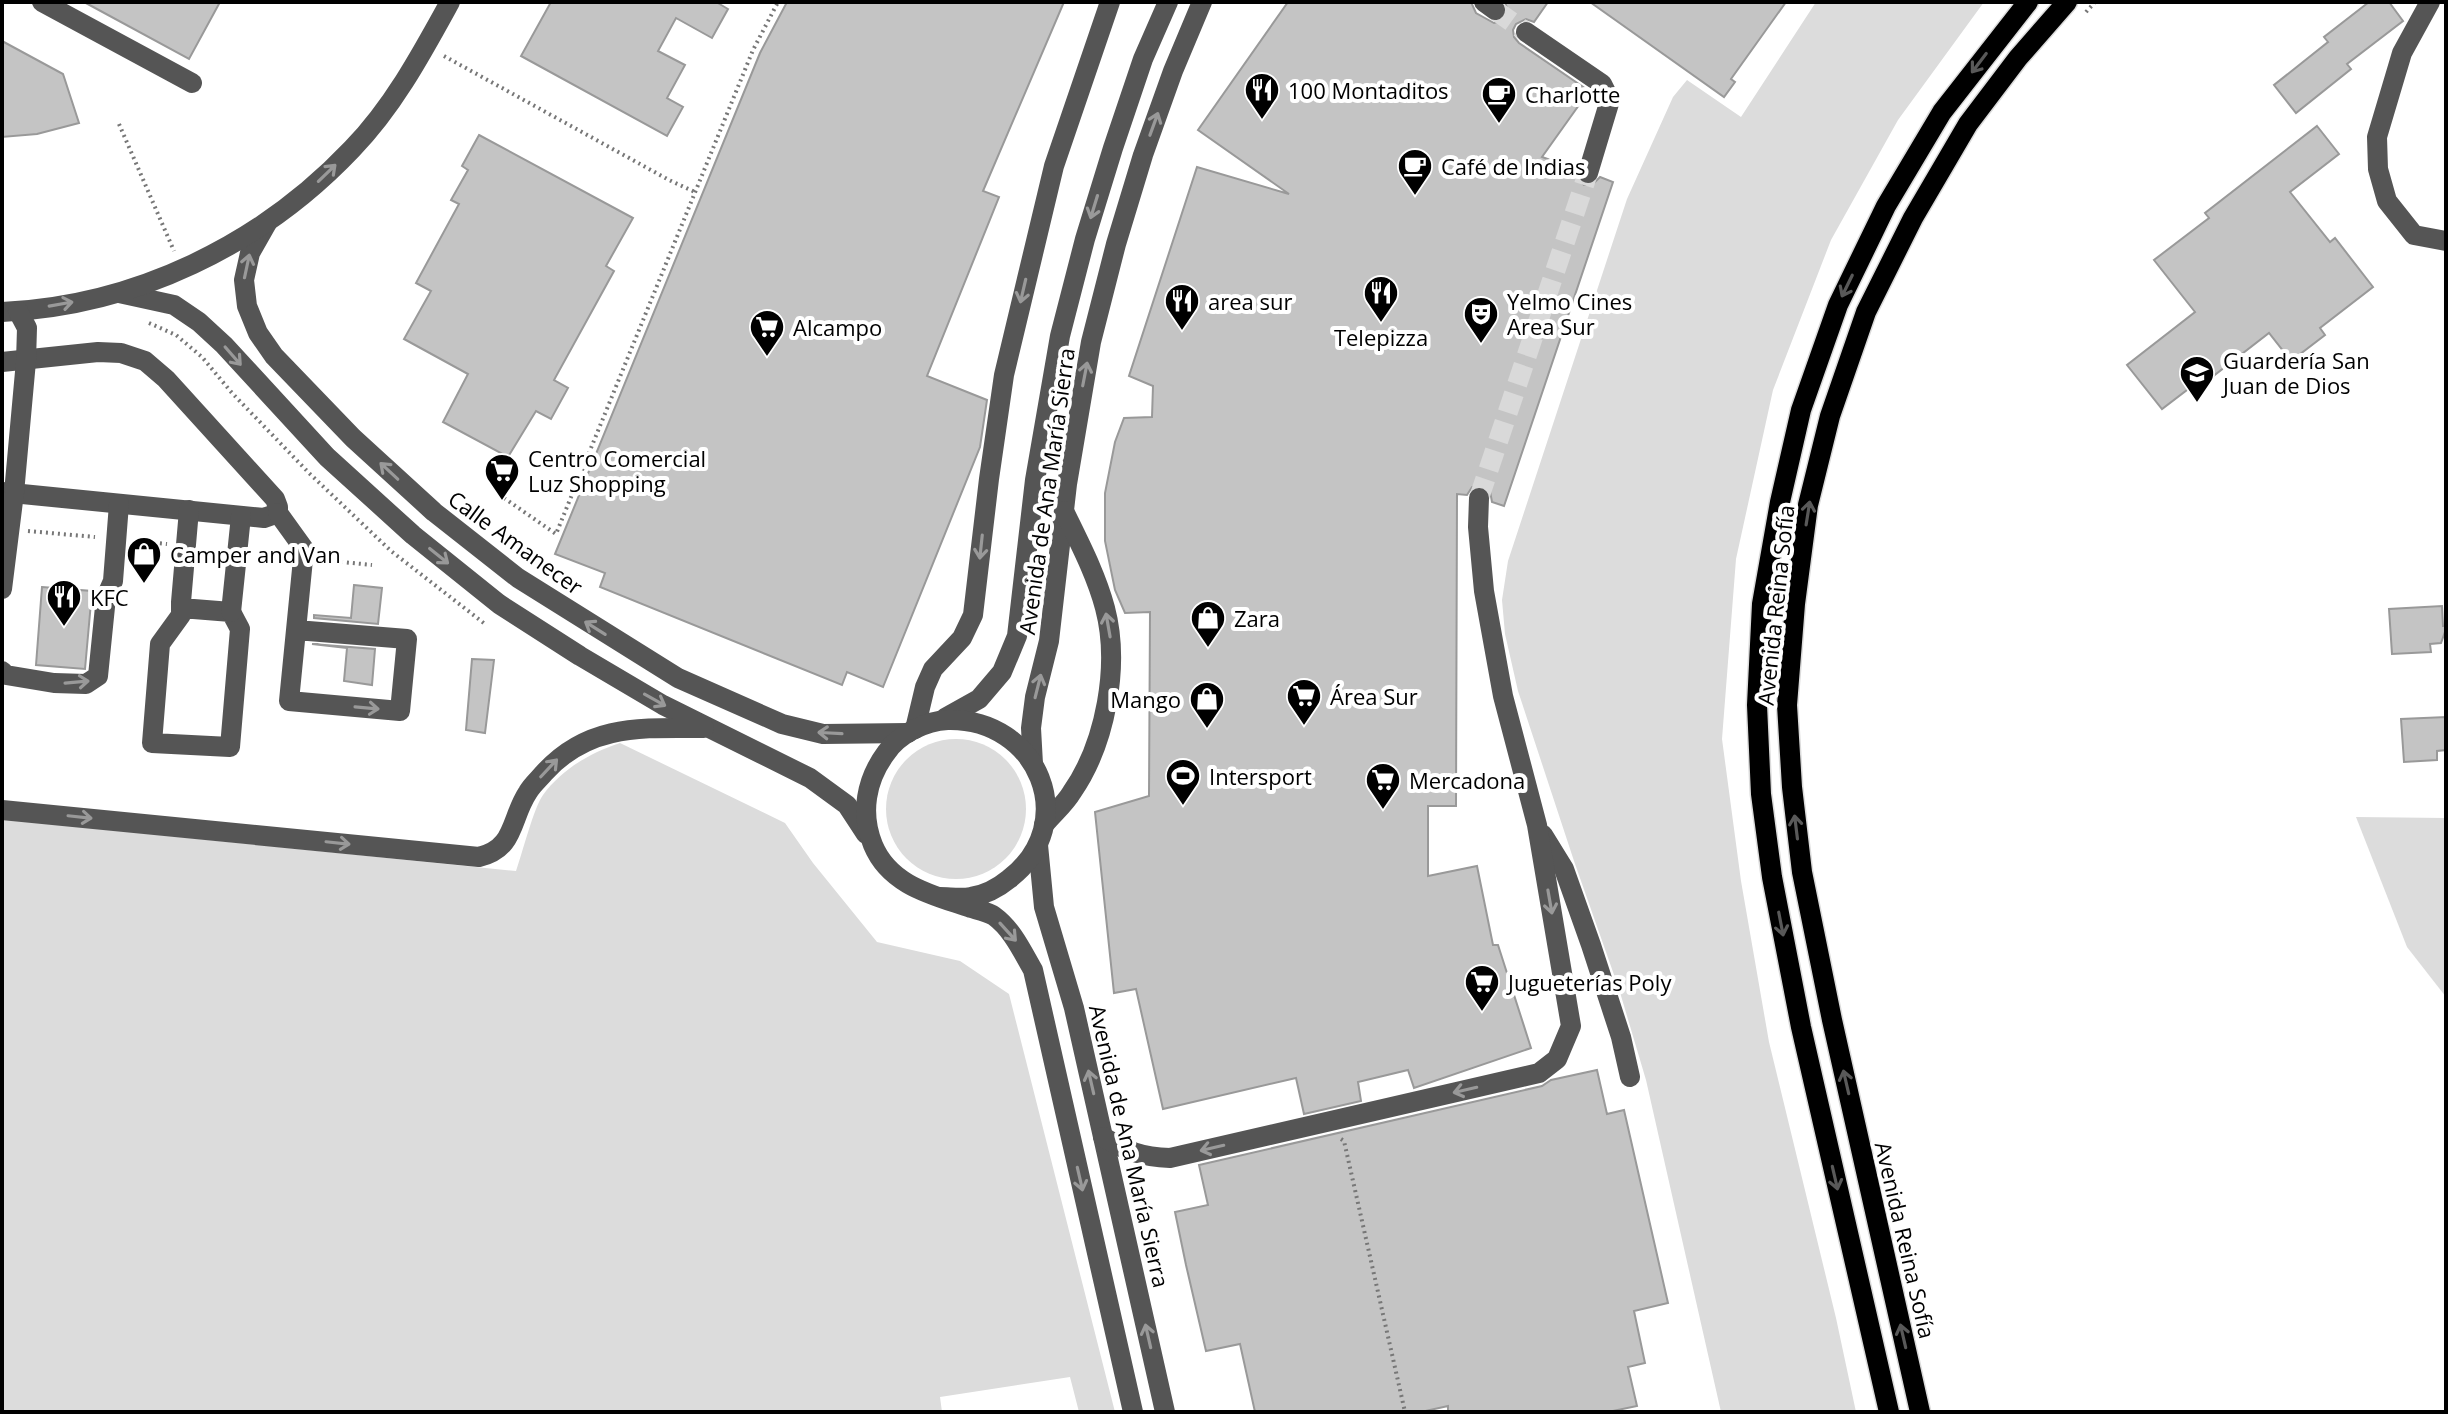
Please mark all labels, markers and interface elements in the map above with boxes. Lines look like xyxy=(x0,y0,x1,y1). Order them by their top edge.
one-way arrow xyxy=(1971,52,1988,73)
restaurant icon: 100 Montaditos xyxy=(1243,71,1281,121)
place label: 100 Montaditos xyxy=(1288,75,1449,105)
cafe icon: Charlotte xyxy=(1480,75,1518,125)
place label: Charlotte xyxy=(1525,79,1620,109)
one-way arrow xyxy=(1148,112,1163,137)
cafe icon: Café de Indias xyxy=(1396,147,1434,197)
place label: Café de Indias xyxy=(1441,151,1585,181)
one-way arrow xyxy=(317,164,337,183)
one-way arrow xyxy=(1086,194,1101,220)
one-way arrow xyxy=(240,253,255,279)
one-way arrow xyxy=(1839,273,1854,297)
restaurant icon: Telepizza xyxy=(1362,274,1400,324)
one-way arrow xyxy=(1015,277,1030,303)
restaurant icon: area sur xyxy=(1163,282,1201,332)
place label: area sur xyxy=(1208,286,1292,316)
place label: Yelmo Cines Area Sur xyxy=(1507,286,1632,341)
theatre icon: Yelmo Cines Area Sur xyxy=(1462,295,1500,345)
one-way arrow xyxy=(48,296,73,311)
supermarket icon: Alcampo xyxy=(748,308,786,358)
place label: Alcampo xyxy=(793,312,882,342)
place label: Telepizza xyxy=(1334,322,1428,352)
one-way arrow xyxy=(224,345,242,365)
place label: Guardería San Juan de Dios xyxy=(2221,345,2370,400)
street label: Avenida de Ana María Sierra xyxy=(1011,346,1081,636)
school or university icon: Guardería San Juan de Dios xyxy=(2178,354,2216,404)
one-way arrow xyxy=(1078,362,1093,387)
place label: Centro Comercial Luz Shopping xyxy=(528,443,706,498)
supermarket icon: Centro Comercial Luz Shopping xyxy=(483,452,521,502)
one-way arrow xyxy=(379,462,399,480)
street label: Calle Amanecer xyxy=(443,483,589,601)
one-way arrow xyxy=(1801,501,1816,526)
street label: Avenida Reina Sofía xyxy=(1750,503,1800,707)
one-way arrow xyxy=(973,533,988,560)
shop icon: Camper and Van xyxy=(125,535,163,585)
place label: Camper and Van xyxy=(170,539,341,569)
one-way arrow xyxy=(428,547,449,565)
restaurant icon: KFC xyxy=(45,578,83,628)
place label: KFC xyxy=(90,582,129,612)
shop icon: Zara xyxy=(1189,599,1227,649)
place label: Zara xyxy=(1234,603,1280,633)
one-way arrow xyxy=(1099,612,1114,638)
one-way arrow xyxy=(584,620,607,636)
one-way arrow xyxy=(63,674,89,689)
one-way arrow xyxy=(1031,674,1046,700)
supermarket icon: Área Sur xyxy=(1285,677,1323,727)
shop icon: Mango xyxy=(1188,680,1226,730)
place label: Área Sur xyxy=(1330,681,1418,711)
place label: Mango xyxy=(1110,684,1181,714)
one-way arrow xyxy=(643,692,666,708)
one-way arrow xyxy=(353,700,380,715)
one-way arrow xyxy=(817,725,844,740)
sports icon: Intersport xyxy=(1164,757,1202,807)
one-way arrow xyxy=(540,758,558,778)
place label: Intersport xyxy=(1209,761,1312,791)
supermarket icon: Mercadona xyxy=(1364,761,1402,811)
place label: Mercadona xyxy=(1409,765,1525,795)
one-way arrow xyxy=(66,810,93,825)
one-way arrow xyxy=(1789,814,1804,841)
one-way arrow xyxy=(324,835,351,850)
one-way arrow xyxy=(1543,889,1558,914)
one-way arrow xyxy=(1774,910,1789,936)
one-way arrow xyxy=(999,921,1017,941)
supermarket icon: Jugueterías Poly xyxy=(1463,963,1501,1013)
place label: Jugueterías Poly xyxy=(1506,967,1672,997)
street label: Avenida de Ana María Sierra xyxy=(1083,1002,1177,1290)
one-way arrow xyxy=(1083,1070,1098,1096)
one-way arrow xyxy=(1838,1070,1853,1096)
one-way arrow xyxy=(1453,1083,1479,1098)
street label: Avenida Reina Sofía xyxy=(1869,1139,1943,1341)
one-way arrow xyxy=(1200,1142,1225,1157)
one-way arrow xyxy=(1829,1164,1844,1190)
one-way arrow xyxy=(1074,1165,1089,1191)
one-way arrow xyxy=(1140,1324,1155,1349)
one-way arrow xyxy=(1895,1324,1910,1349)

